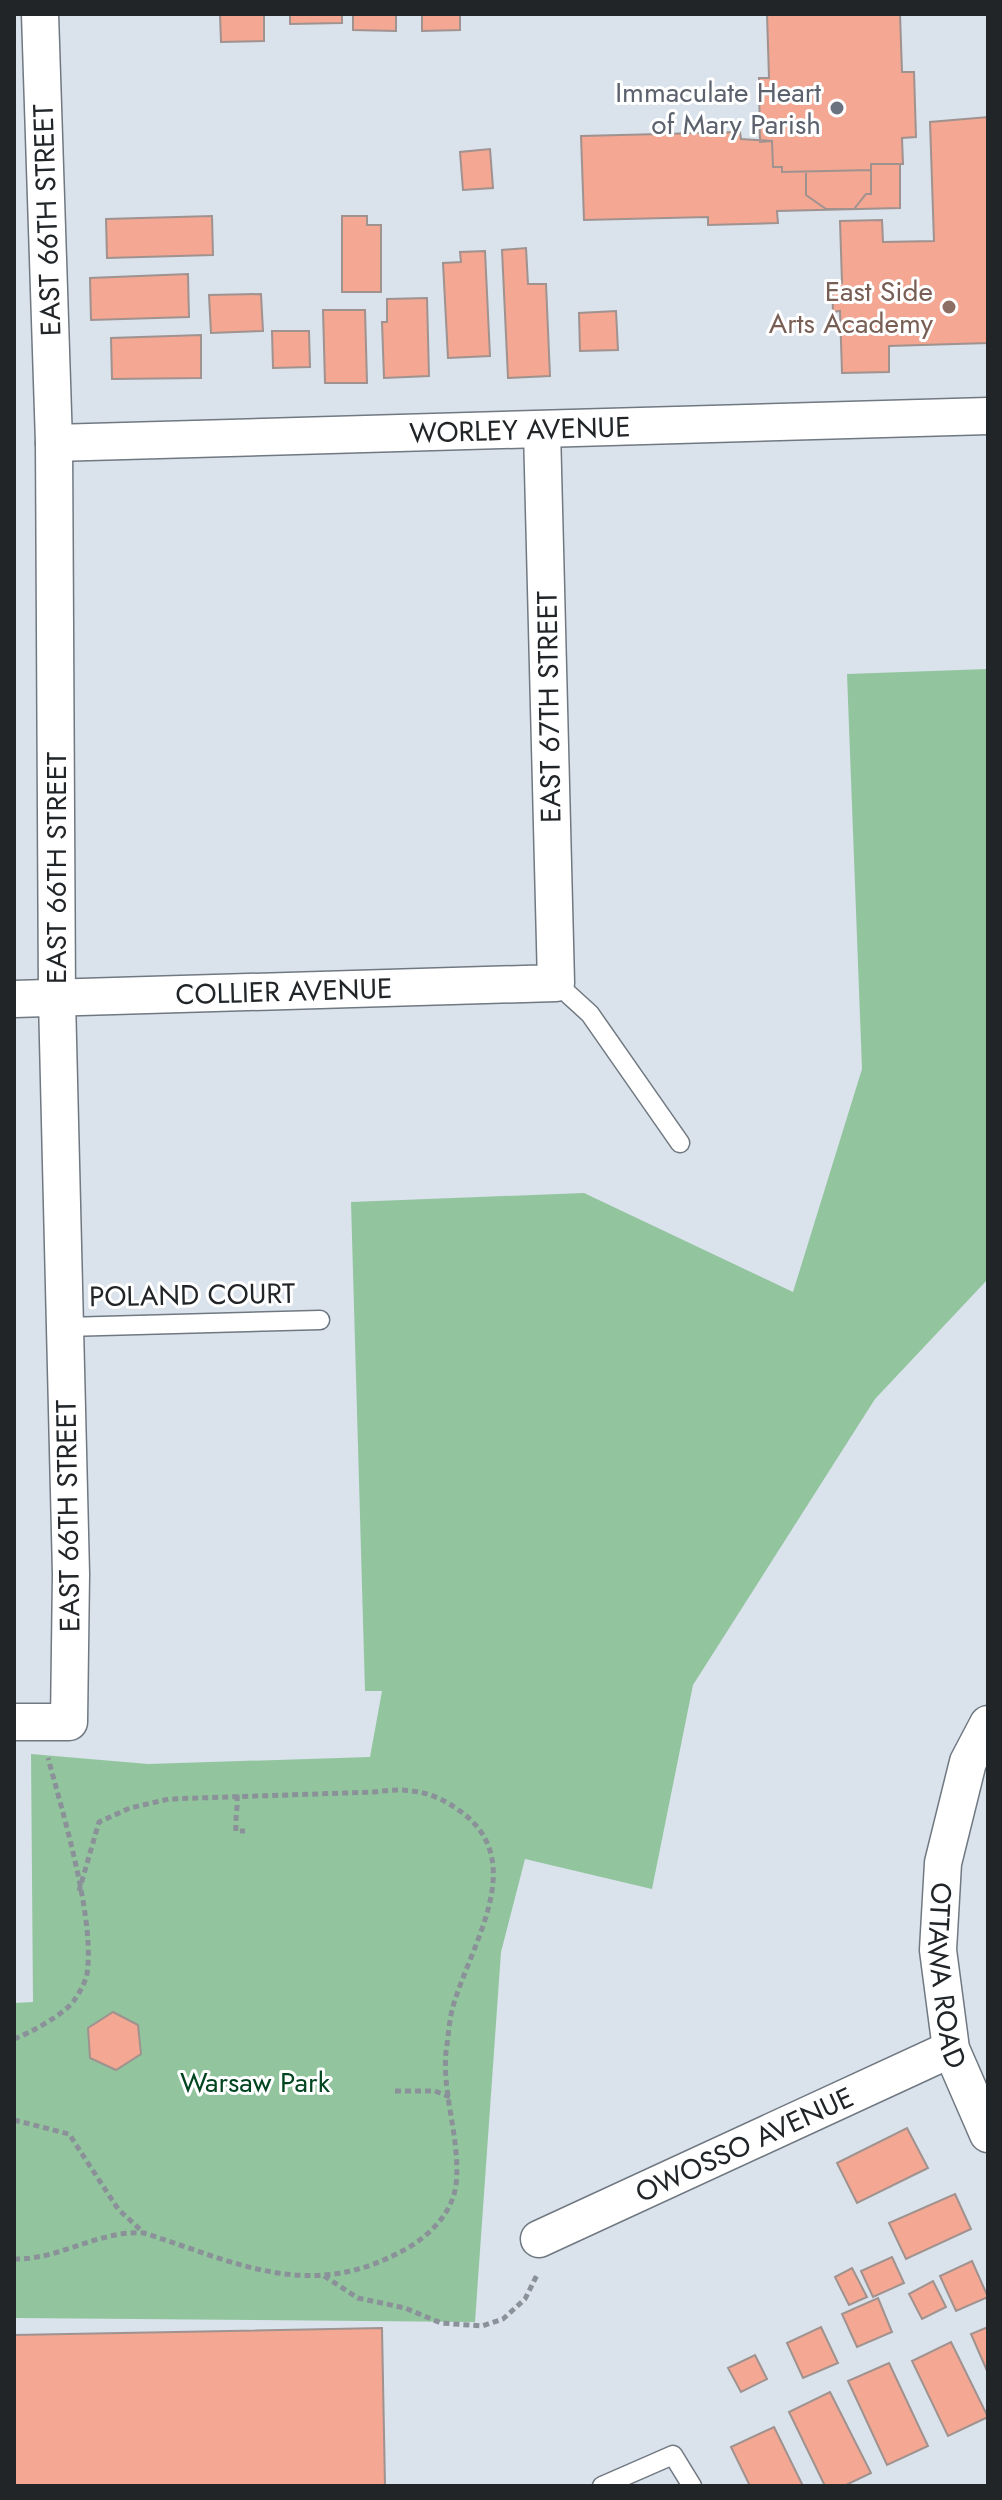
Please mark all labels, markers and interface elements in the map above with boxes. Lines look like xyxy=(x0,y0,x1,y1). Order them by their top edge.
place label: Immaculate Heart of Mary Parish xyxy=(615,72,821,145)
marker: Immaculate Heart of Mary Parish xyxy=(828,99,846,117)
street label: EAST 66TH STREET xyxy=(22,103,72,337)
place label: East Side Arts Academy xyxy=(769,271,934,344)
marker: East Side Arts Academy xyxy=(940,298,958,316)
street label: WORLEY AVENUE xyxy=(409,406,631,453)
street label: EAST 67TH STREET xyxy=(526,591,572,823)
street label: EAST 66TH STREET xyxy=(36,752,77,984)
street label: COLLIER AVENUE xyxy=(175,967,393,1015)
street label: POLAND COURT xyxy=(89,1273,295,1317)
street label: EAST 66TH STREET xyxy=(45,1400,91,1632)
street label: OTTAWA ROAD xyxy=(917,1881,978,2075)
park label: Warsaw Park xyxy=(180,2062,331,2103)
street label: OWOSSO AVENUE xyxy=(628,2076,860,2212)

